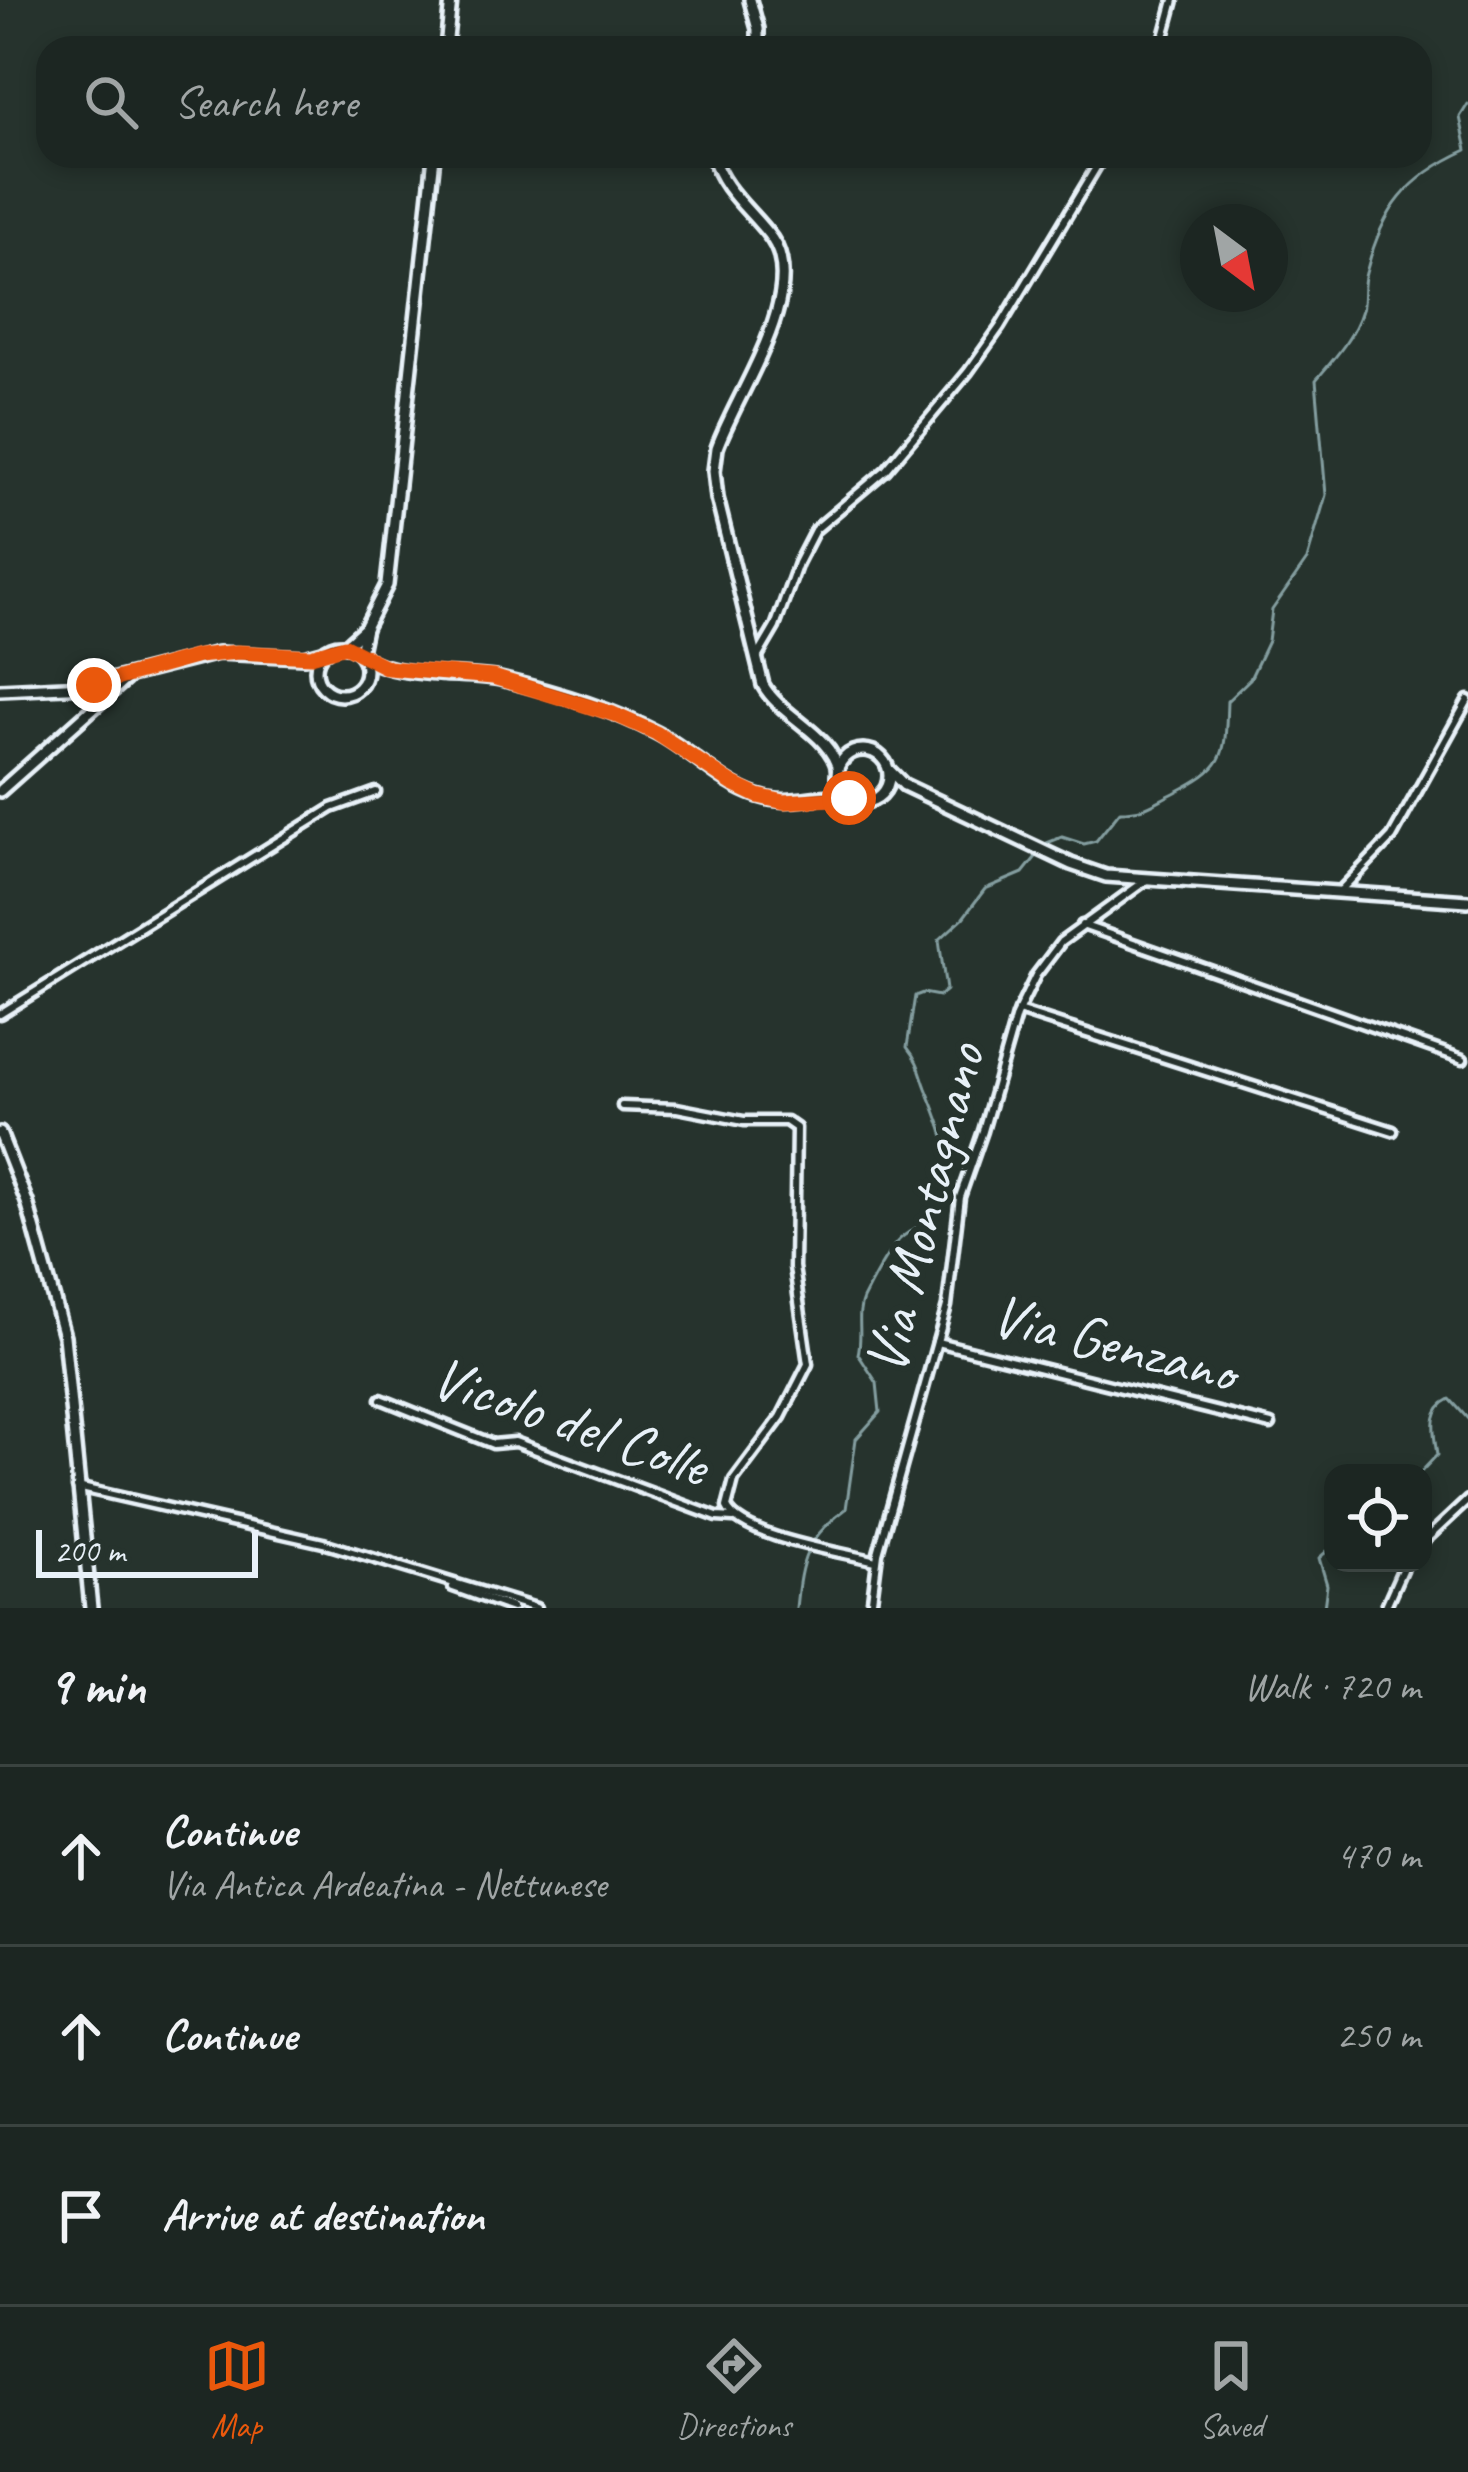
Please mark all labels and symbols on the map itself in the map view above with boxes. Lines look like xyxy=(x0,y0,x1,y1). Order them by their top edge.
north arrow xyxy=(1180,204,1288,312)
route end xyxy=(67,658,121,712)
route start xyxy=(822,771,876,825)
street label: Via Montagnano xyxy=(846,1033,1002,1382)
street label: Via Genzano xyxy=(984,1276,1250,1411)
street label: Vicolo del Colle xyxy=(422,1338,721,1505)
scale bar xyxy=(36,1524,258,1577)

